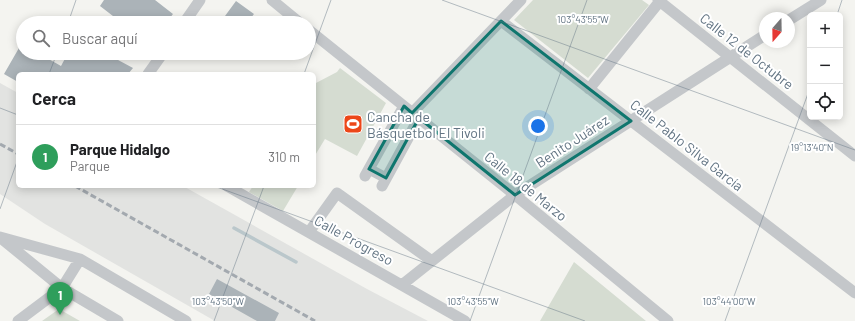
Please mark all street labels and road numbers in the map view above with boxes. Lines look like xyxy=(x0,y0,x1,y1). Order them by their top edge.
street label: Calle 12 de Octubre xyxy=(697,9,797,93)
street label: Calle Pablo Silva García xyxy=(627,96,747,194)
street label: Benito Juárez xyxy=(532,111,612,171)
street label: Calle 18 de Marzo xyxy=(481,148,571,224)
street label: Calle Progreso xyxy=(312,211,396,269)

